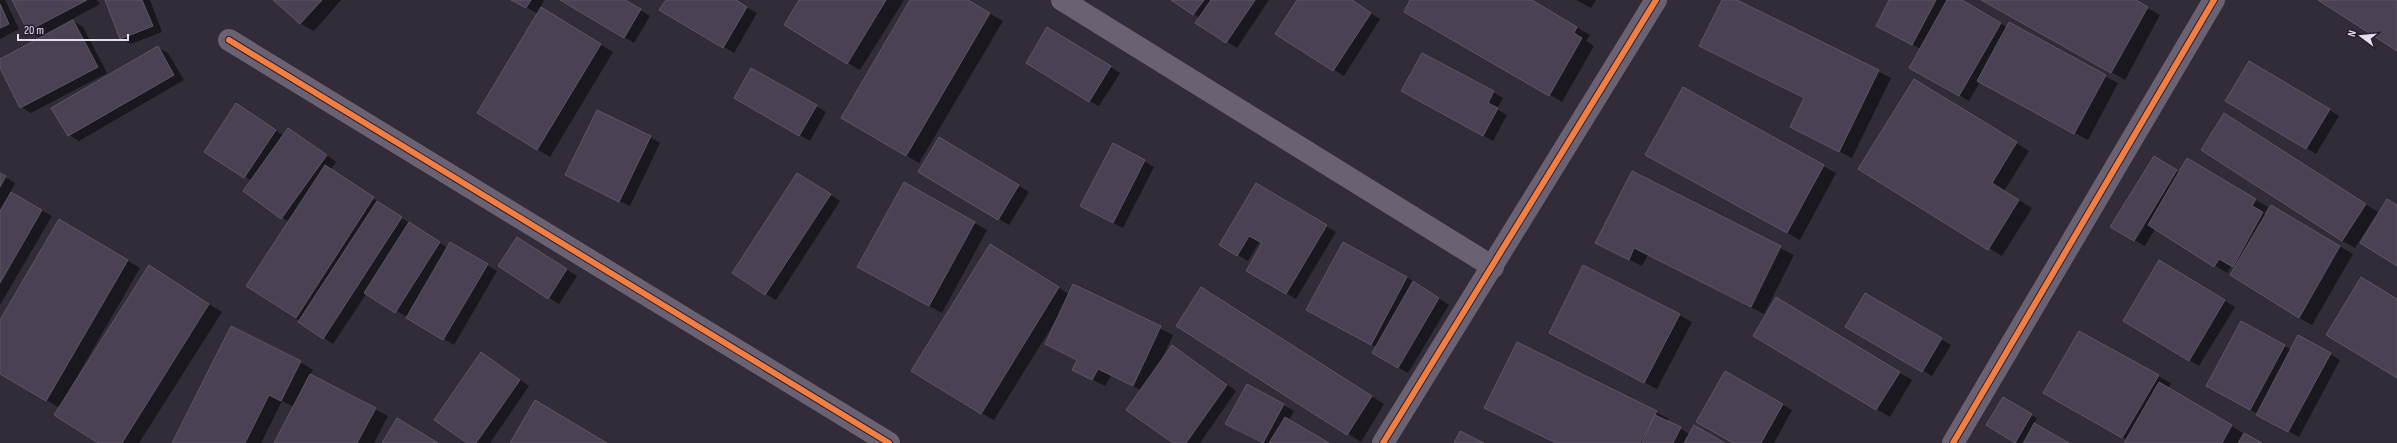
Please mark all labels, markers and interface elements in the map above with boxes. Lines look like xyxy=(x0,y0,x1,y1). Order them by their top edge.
scale bar xyxy=(18,16,128,42)
north arrow xyxy=(2341,16,2381,56)
text: 20 m xyxy=(24,23,44,38)
text: N xyxy=(2345,29,2359,38)

